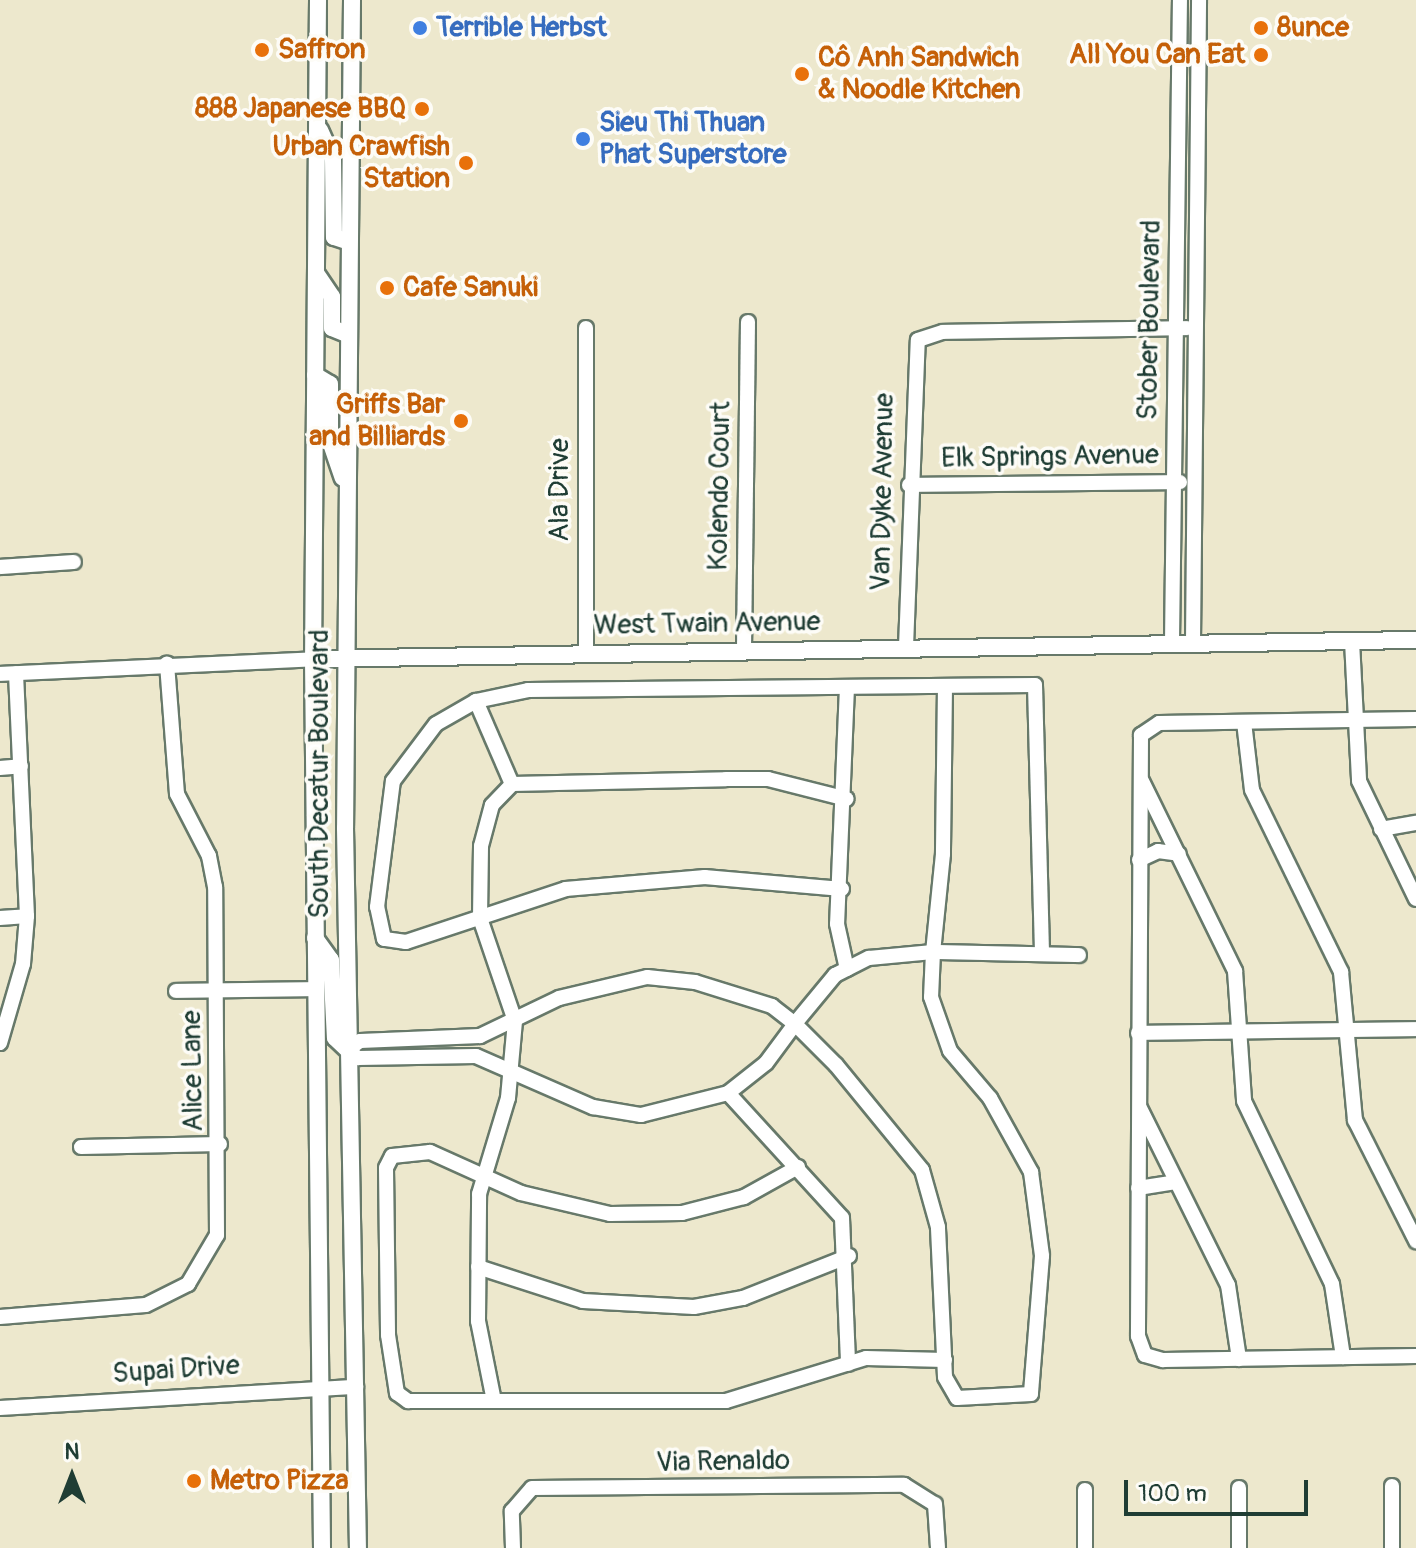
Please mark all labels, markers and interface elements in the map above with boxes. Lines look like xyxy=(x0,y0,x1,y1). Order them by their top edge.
place label: Terrible Herbst xyxy=(436,11,607,45)
place label: 8unce xyxy=(1277,11,1349,45)
marker: Terrible Herbst xyxy=(411,19,429,37)
marker: 8unce xyxy=(1252,19,1270,37)
place label: Saffron xyxy=(278,33,366,67)
place label: All You Can Eat xyxy=(1069,38,1245,72)
marker: Saffron xyxy=(253,41,271,59)
place label: Cô Anh Sandwich & Noodle Kitchen xyxy=(818,41,1020,107)
marker: All You Can Eat xyxy=(1252,46,1270,64)
marker: Cô Anh Sandwich & Noodle Kitchen xyxy=(793,65,811,83)
place label: 888 Japanese BBQ xyxy=(195,92,406,126)
marker: 888 Japanese BBQ xyxy=(413,100,431,118)
place label: Sieu Thi Thuan Phat Superstore xyxy=(599,106,787,172)
place label: Urban Crawfish Station xyxy=(272,130,450,196)
marker: Sieu Thi Thuan Phat Superstore xyxy=(574,130,592,148)
marker: Urban Crawfish Station xyxy=(457,154,475,172)
street label: Stober Boulevard xyxy=(1131,219,1169,421)
place label: Cafe Sanuki xyxy=(403,271,538,305)
marker: Cafe Sanuki xyxy=(378,279,396,297)
place label: Griffs Bar and Billiards xyxy=(309,388,445,454)
street label: Van Dyke Avenue xyxy=(864,393,902,591)
street label: Kolendo Court xyxy=(702,401,738,571)
marker: Griffs Bar and Billiards xyxy=(452,412,470,430)
street label: Ala Drive xyxy=(543,438,577,542)
street label: Elk Springs Avenue xyxy=(941,438,1159,476)
street label: West Twain Avenue xyxy=(593,605,821,643)
street label: South Decatur Boulevard xyxy=(303,629,337,919)
street label: Alice Lane xyxy=(175,1010,211,1132)
street label: Supai Drive xyxy=(111,1349,241,1391)
north arrow xyxy=(32,1436,112,1516)
text: N xyxy=(65,1438,79,1466)
street label: Via Renaldo xyxy=(656,1444,790,1480)
place label: Metro Pizza xyxy=(210,1464,348,1498)
scale bar xyxy=(1128,1464,1312,1514)
marker: Metro Pizza xyxy=(185,1472,203,1490)
text: 100 m xyxy=(1138,1479,1207,1508)

